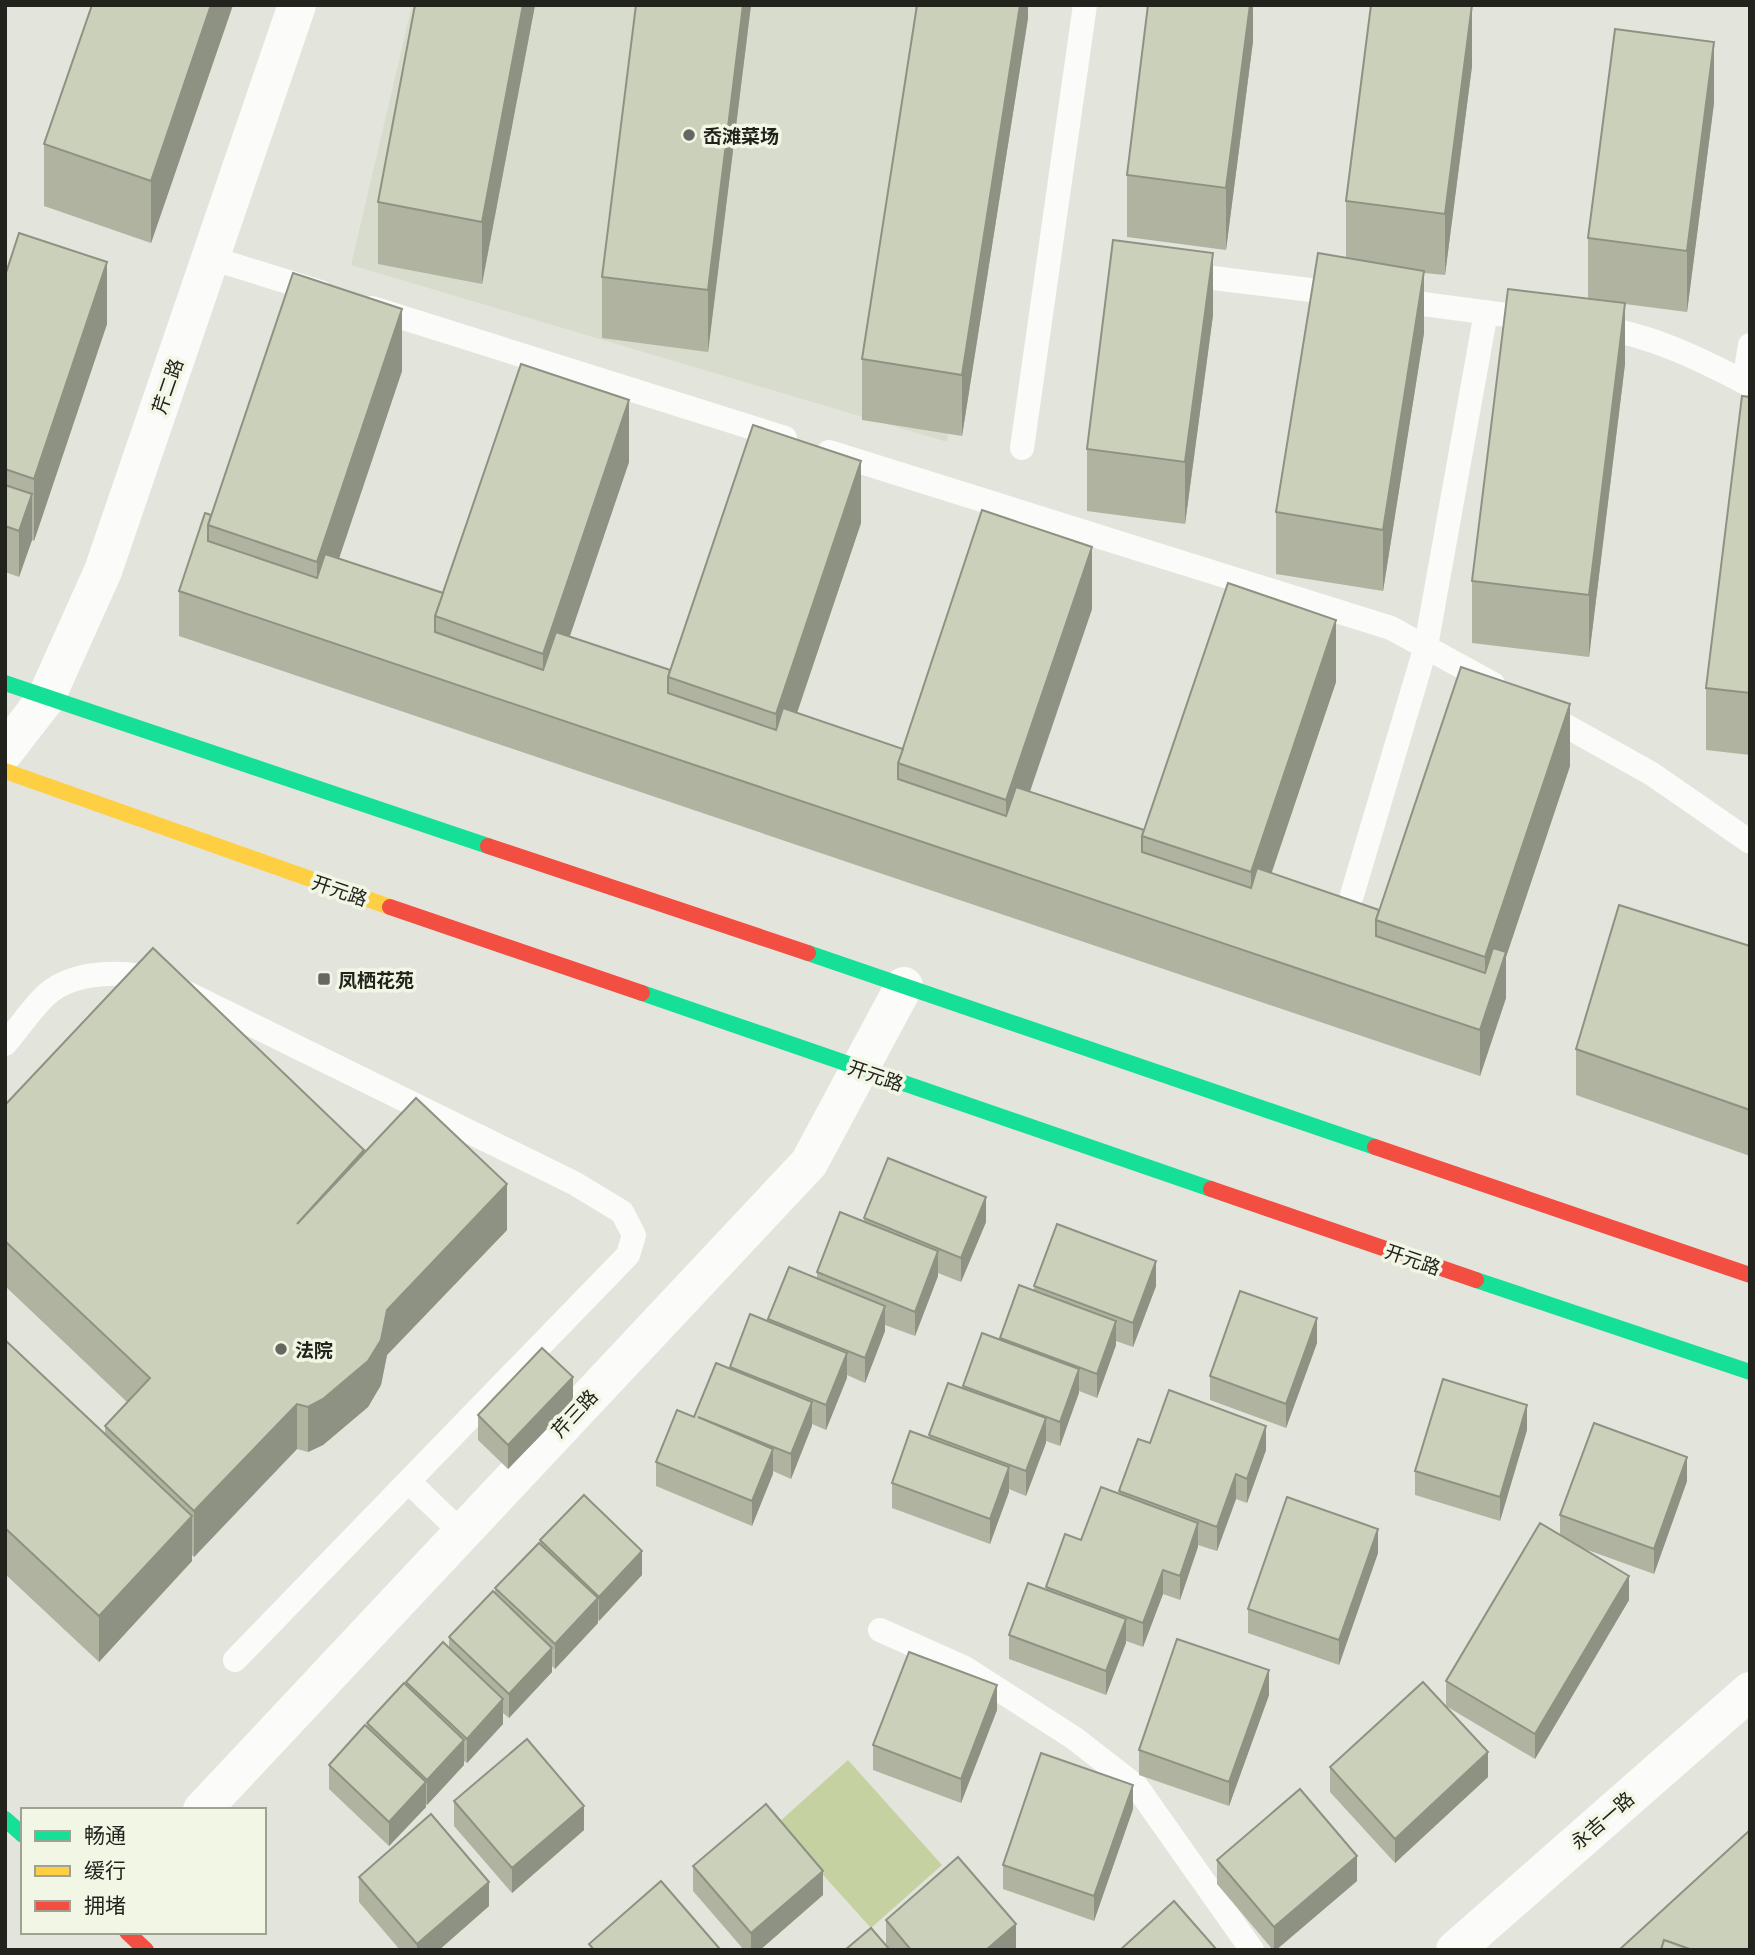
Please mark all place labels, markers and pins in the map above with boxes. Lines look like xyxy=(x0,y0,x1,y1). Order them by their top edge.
place label: 岙滩菜场 xyxy=(703,124,779,147)
marker: 岙滩菜场 xyxy=(681,127,697,143)
place label: 凤栖花苑 xyxy=(338,968,414,991)
marker: 凤栖花苑 xyxy=(316,971,332,987)
place label: 法院 xyxy=(295,1338,333,1361)
marker: 法院 xyxy=(273,1341,289,1357)

